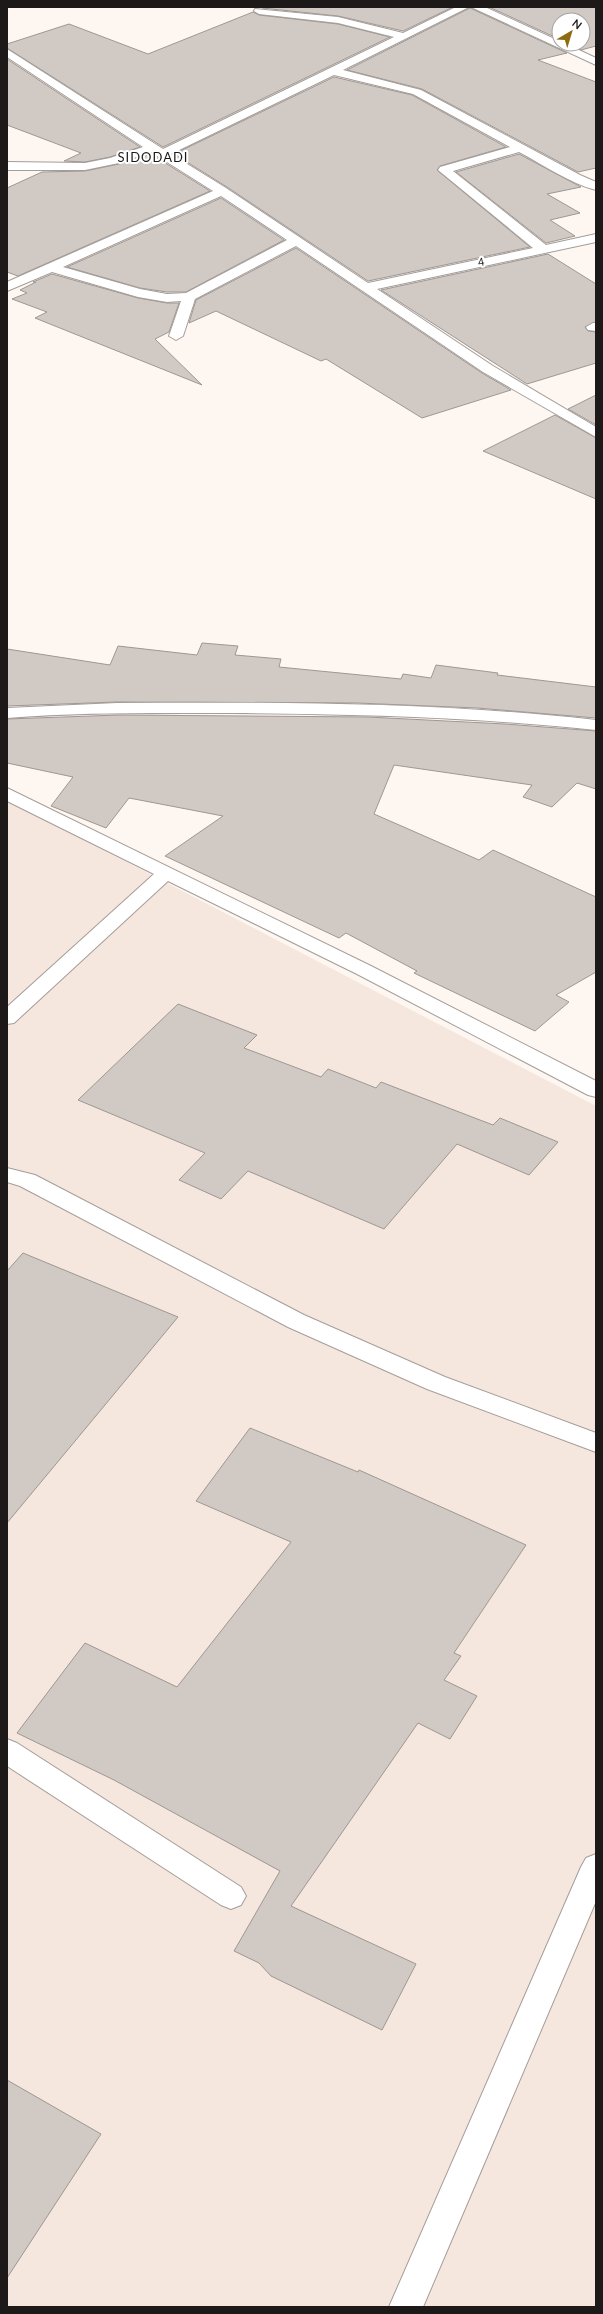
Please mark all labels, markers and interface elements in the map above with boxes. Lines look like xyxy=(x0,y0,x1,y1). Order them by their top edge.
north arrow xyxy=(551,12,591,52)
text: N xyxy=(570,16,585,31)
district label: SIDODADI xyxy=(118,149,188,165)
street label: 4 xyxy=(476,254,486,269)

